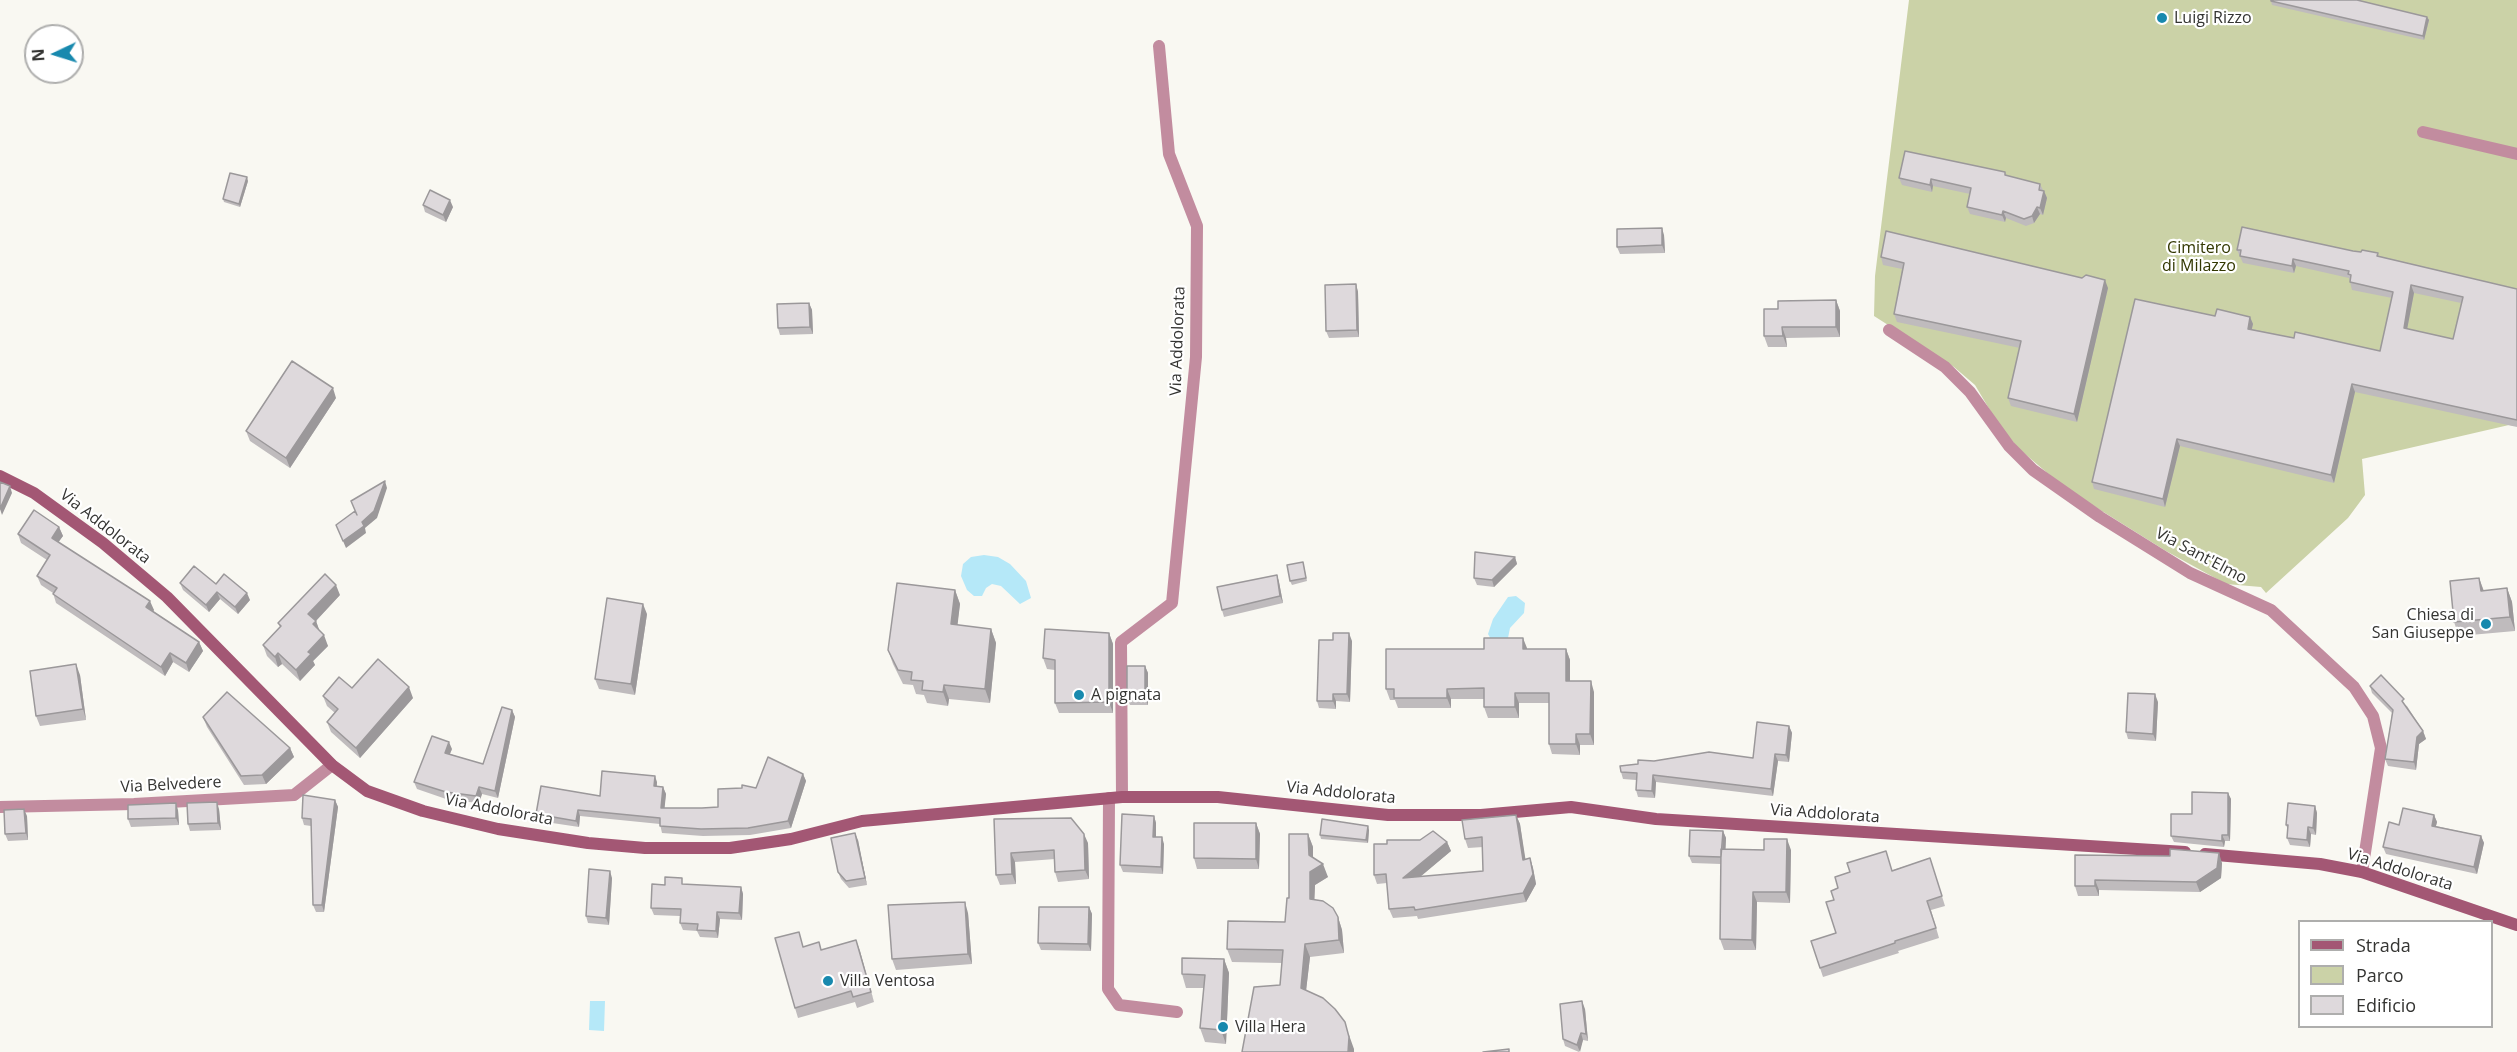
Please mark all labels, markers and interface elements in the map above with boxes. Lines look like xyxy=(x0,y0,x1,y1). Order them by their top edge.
place label: Luigi Rizzo xyxy=(2174,8,2252,28)
marker: Luigi Rizzo xyxy=(2155,11,2169,25)
north arrow xyxy=(24,24,84,84)
text: N xyxy=(27,48,49,62)
park label: Cimitero di Milazzo xyxy=(2162,238,2236,276)
street label: Via Addolorata xyxy=(1166,286,1190,396)
street label: Via Addolorata xyxy=(56,486,154,568)
street label: Via Sant'Elmo xyxy=(2152,524,2250,588)
place label: Chiesa di San Giuseppe xyxy=(2372,605,2474,643)
marker: Chiesa di San Giuseppe xyxy=(2479,617,2493,631)
place label: A pignata xyxy=(1091,685,1161,705)
marker: A pignata xyxy=(1072,688,1086,702)
street label: Via Belvedere xyxy=(120,773,222,797)
street label: Via Addolorata xyxy=(1285,778,1397,808)
street label: Via Addolorata xyxy=(443,790,555,830)
street label: Via Addolorata xyxy=(1770,801,1880,827)
street label: Via Addolorata xyxy=(2345,845,2455,895)
legend xyxy=(2298,920,2493,1028)
text: Strada xyxy=(2356,933,2411,957)
text: Parco xyxy=(2356,963,2404,987)
place label: Villa Ventosa xyxy=(840,971,935,991)
marker: Villa Ventosa xyxy=(821,974,835,988)
text: Edificio xyxy=(2356,993,2416,1017)
place label: Villa Hera xyxy=(1235,1017,1306,1037)
marker: Villa Hera xyxy=(1216,1020,1230,1034)

